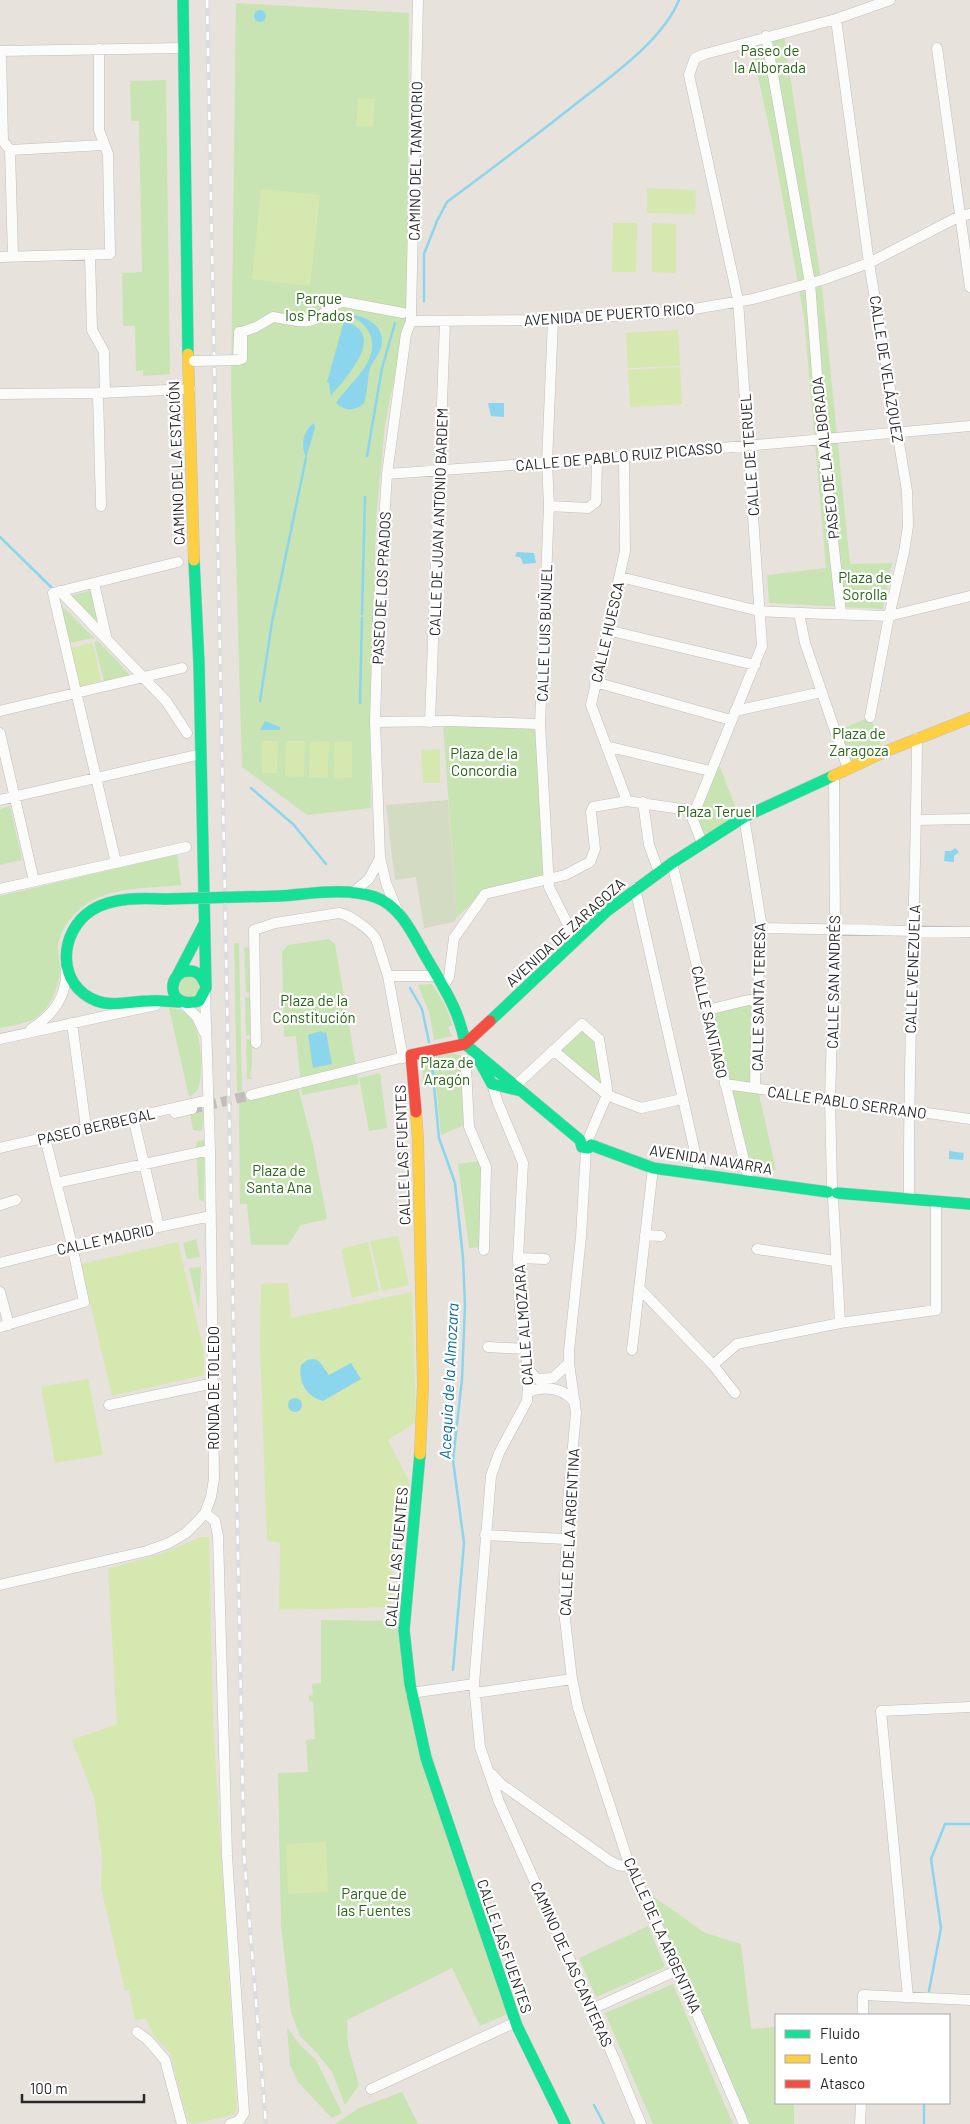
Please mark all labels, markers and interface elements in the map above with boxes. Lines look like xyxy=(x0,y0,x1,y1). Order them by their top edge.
park label: Paseo de la Alborada xyxy=(734,41,806,76)
street label: CAMINO DEL TANATORIO xyxy=(405,81,425,241)
park label: Parque los Prados xyxy=(285,289,353,324)
street label: CALLE DE VELÁZQUEZ xyxy=(866,294,908,444)
street label: AVENIDA DE PUERTO RICO xyxy=(523,299,695,329)
street label: PASEO DE LA ALBORADA xyxy=(808,376,842,540)
street label: CAMINO DE LA ESTACIÓN xyxy=(164,380,188,546)
street label: CALLE DE TERUEL xyxy=(736,393,762,517)
street label: CALLE DE JUAN ANTONIO BARDEM xyxy=(425,408,451,636)
street label: CALLE DE PABLO RUIZ PICASSO xyxy=(515,438,723,474)
street label: PASEO DE LOS PRADOS xyxy=(368,511,394,665)
street label: CALLE LUIS BUÑUEL xyxy=(533,564,555,702)
park label: Plaza de Sorolla xyxy=(838,568,892,603)
street label: CALLE HUESCA xyxy=(587,580,627,684)
park label: Plaza de Zaragoza xyxy=(829,724,889,759)
park label: Plaza de la Concordia xyxy=(450,744,518,779)
park label: Plaza Teruel xyxy=(677,802,755,820)
street label: AVENIDA DE ZARAGOZA xyxy=(502,874,628,990)
street label: CALLE VENEZUELA xyxy=(901,904,923,1034)
street label: CALLE SAN ANDRÉS xyxy=(823,915,843,1049)
street label: CALLE SANTA TERESA xyxy=(748,922,768,1072)
street label: CALLE SANTIAGO xyxy=(688,964,732,1080)
park label: Plaza de la Constitución xyxy=(272,991,356,1026)
park label: Plaza de Aragón xyxy=(420,1053,474,1088)
street label: CALLE PABLO SERRANO xyxy=(766,1082,928,1122)
street label: CALLE LAS FUENTES xyxy=(391,1084,413,1226)
street label: PASEO BERBEGAL xyxy=(35,1104,157,1148)
street label: AVENIDA NAVARRA xyxy=(648,1140,774,1178)
park label: Plaza de Santa Ana xyxy=(246,1161,312,1196)
street label: CALLE MADRID xyxy=(55,1220,155,1258)
street label: CALLE ALMOZARA xyxy=(510,1264,536,1386)
water label: Acequia de la Almozara xyxy=(434,1302,462,1460)
street label: RONDA DE TOLEDO xyxy=(204,1326,222,1450)
street label: CALLE DE LA ARGENTINA xyxy=(556,1448,582,1616)
street label: CALLE LAS FUENTES xyxy=(381,1486,411,1628)
street label: CALLE DE LA ARGENTINA xyxy=(621,1854,705,2016)
street label: CALLE LAS FUENTES xyxy=(474,1877,536,2015)
street label: CAMINO DE LAS CANTERAS xyxy=(527,1879,617,2049)
park label: Parque de las Fuentes xyxy=(337,1884,411,1919)
legend xyxy=(775,2014,950,2104)
text: Fluido xyxy=(820,2024,860,2042)
text: Lento xyxy=(820,2049,858,2067)
scale bar xyxy=(22,2072,145,2104)
text: Atasco xyxy=(820,2074,865,2092)
text: 100 m xyxy=(30,2079,68,2097)

